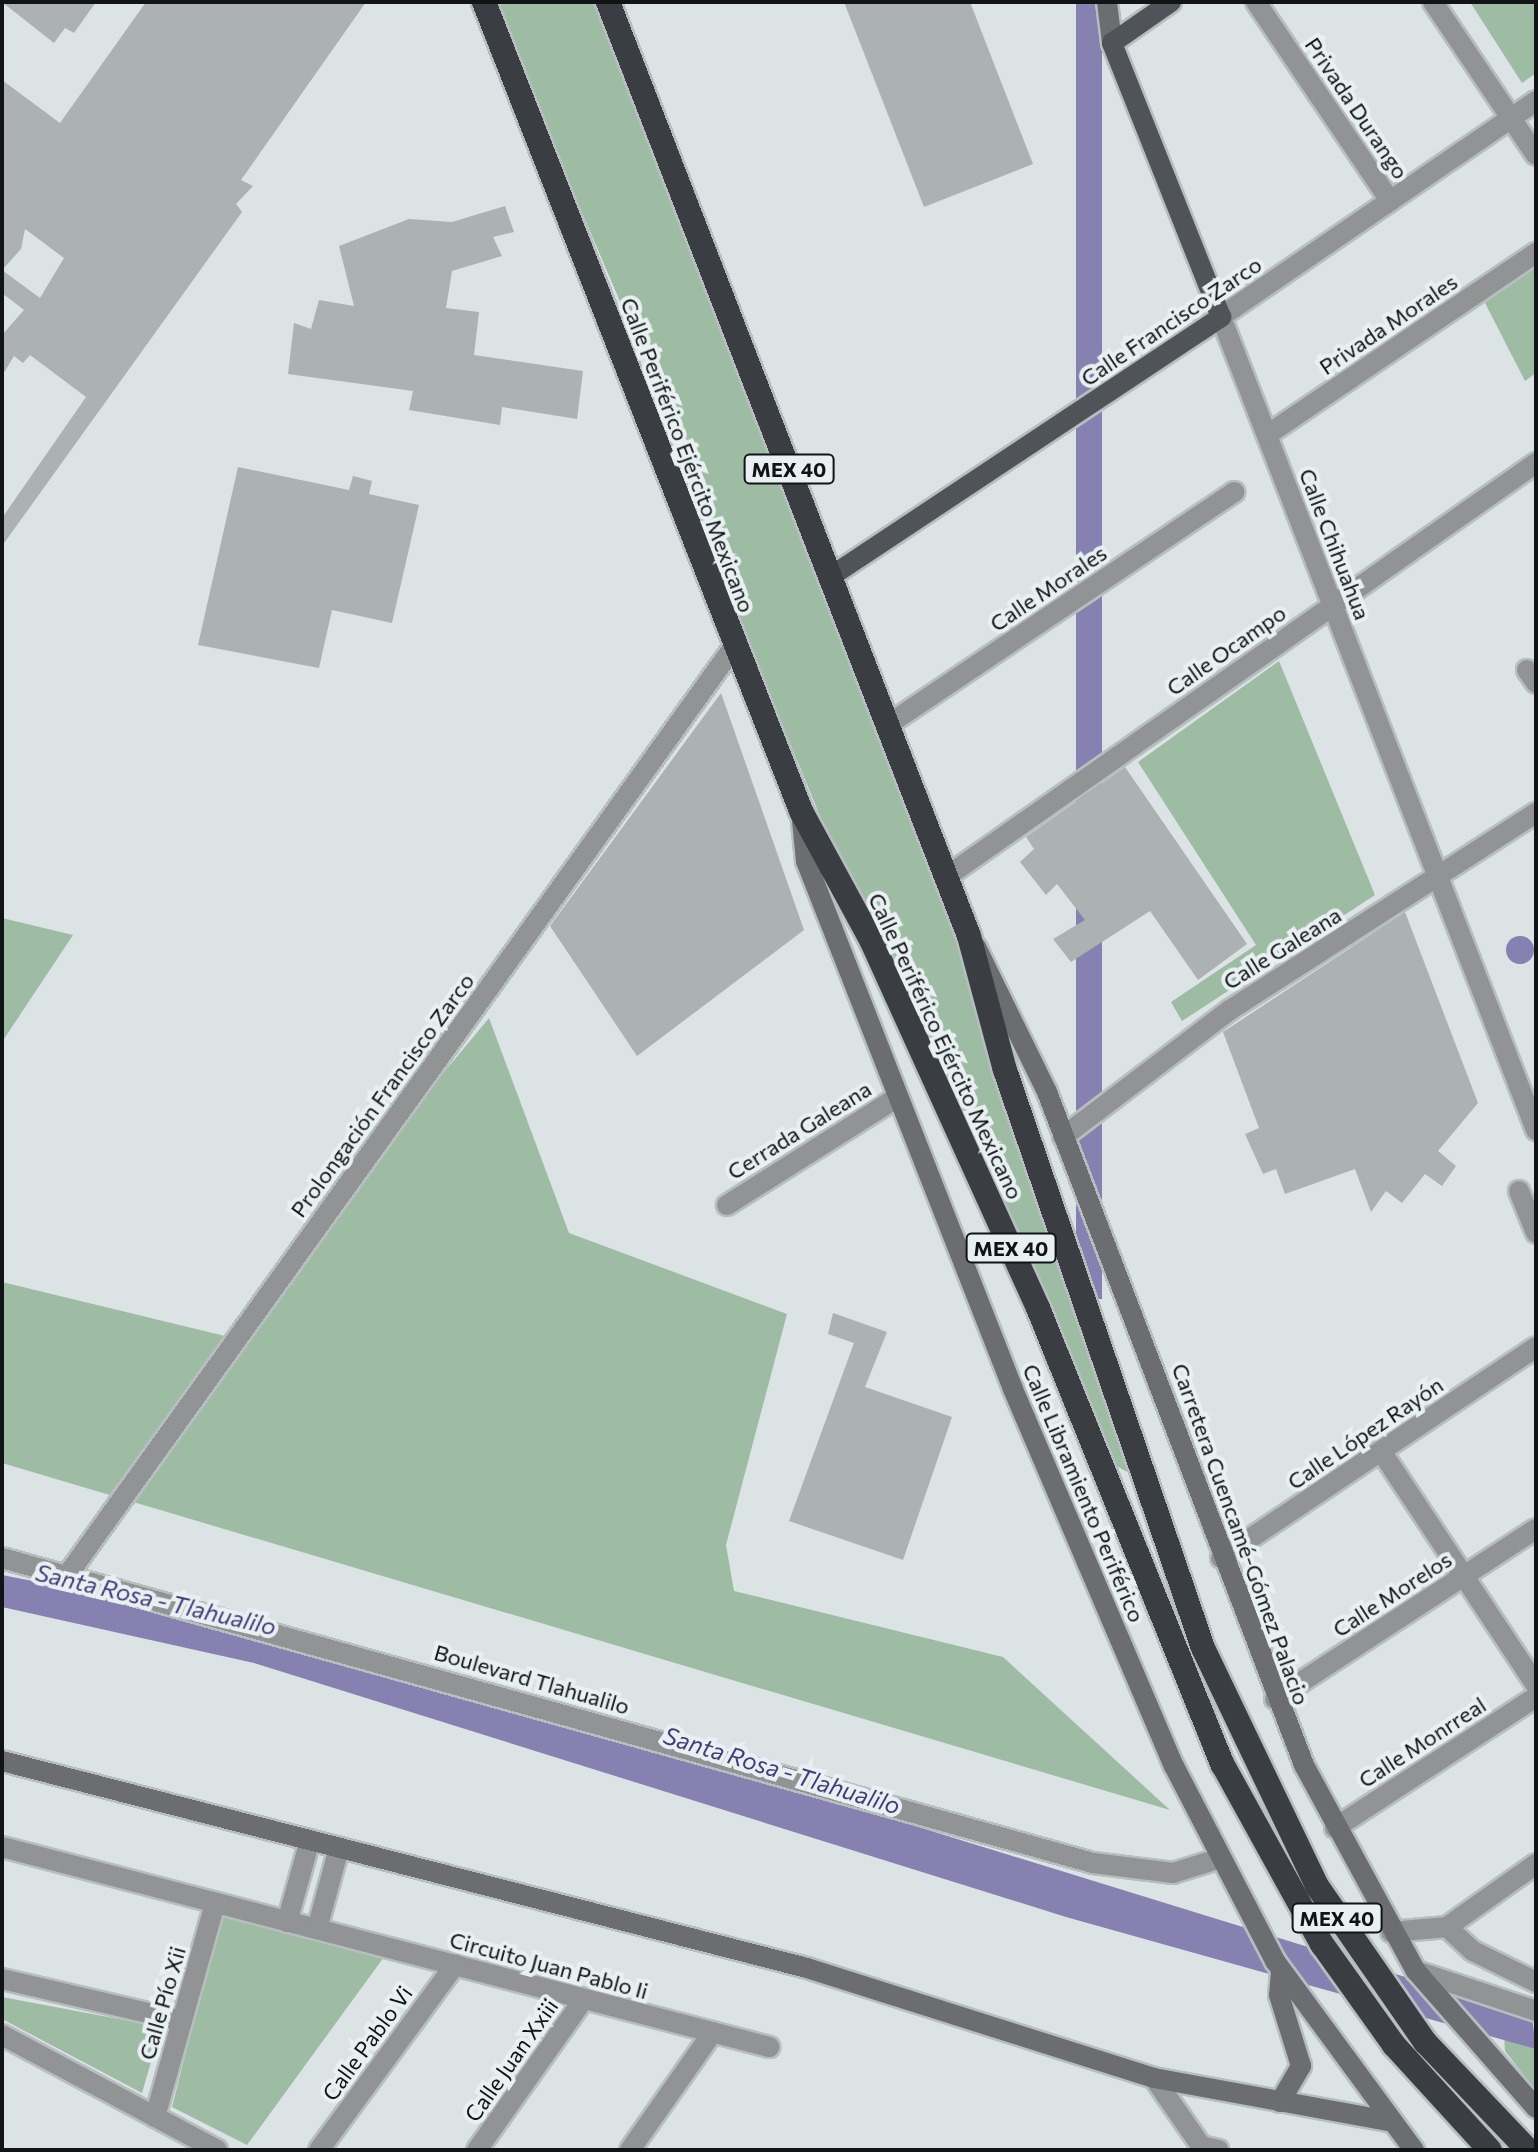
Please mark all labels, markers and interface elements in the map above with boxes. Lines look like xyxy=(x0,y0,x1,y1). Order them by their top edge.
street label: Privada Durango xyxy=(1300,32,1414,184)
street label: Calle Francisco Zarco xyxy=(1076,251,1266,391)
street label: Privada Morales xyxy=(1314,268,1462,380)
street label: Calle Periférico Ejército Mexicano xyxy=(616,294,760,616)
road number: MEX 40 xyxy=(743,453,835,485)
street label: Calle Chihuahua xyxy=(1294,465,1376,623)
street label: Calle Morales xyxy=(985,539,1111,637)
street label: Calle Ocampo xyxy=(1161,599,1291,701)
street label: Calle Periférico Ejército Mexicano xyxy=(863,889,1029,1203)
street label: Calle Galeana xyxy=(1218,901,1346,995)
street label: Prolongación Francisco Zarco xyxy=(285,968,479,1222)
street label: Cerrada Galeana xyxy=(722,1075,876,1185)
road number: MEX 40 xyxy=(965,1232,1057,1264)
street label: Calle Libramiento Periférico xyxy=(1018,1360,1150,1626)
street label: Carretera Cuencamé-Gómez Palacio xyxy=(1167,1360,1315,1708)
street label: Calle López Rayón xyxy=(1282,1371,1448,1495)
street label: Calle Morelos xyxy=(1328,1546,1456,1642)
water label: Santa Rosa - Tlahualilo xyxy=(33,1557,279,1641)
street label: Boulevard Tlahualilo xyxy=(431,1638,633,1720)
street label: Calle Monrreal xyxy=(1353,1691,1491,1793)
water label: Santa Rosa - Tlahualilo xyxy=(660,1720,904,1820)
road number: MEX 40 xyxy=(1291,1902,1383,1934)
street label: Circuito Juan Pablo Ii xyxy=(447,1926,651,2004)
street label: Calle Pío Xii xyxy=(133,1943,191,2063)
street label: Calle Pablo Vi xyxy=(316,1980,418,2106)
street label: Calle Juan Xxiii xyxy=(459,1993,563,2127)

